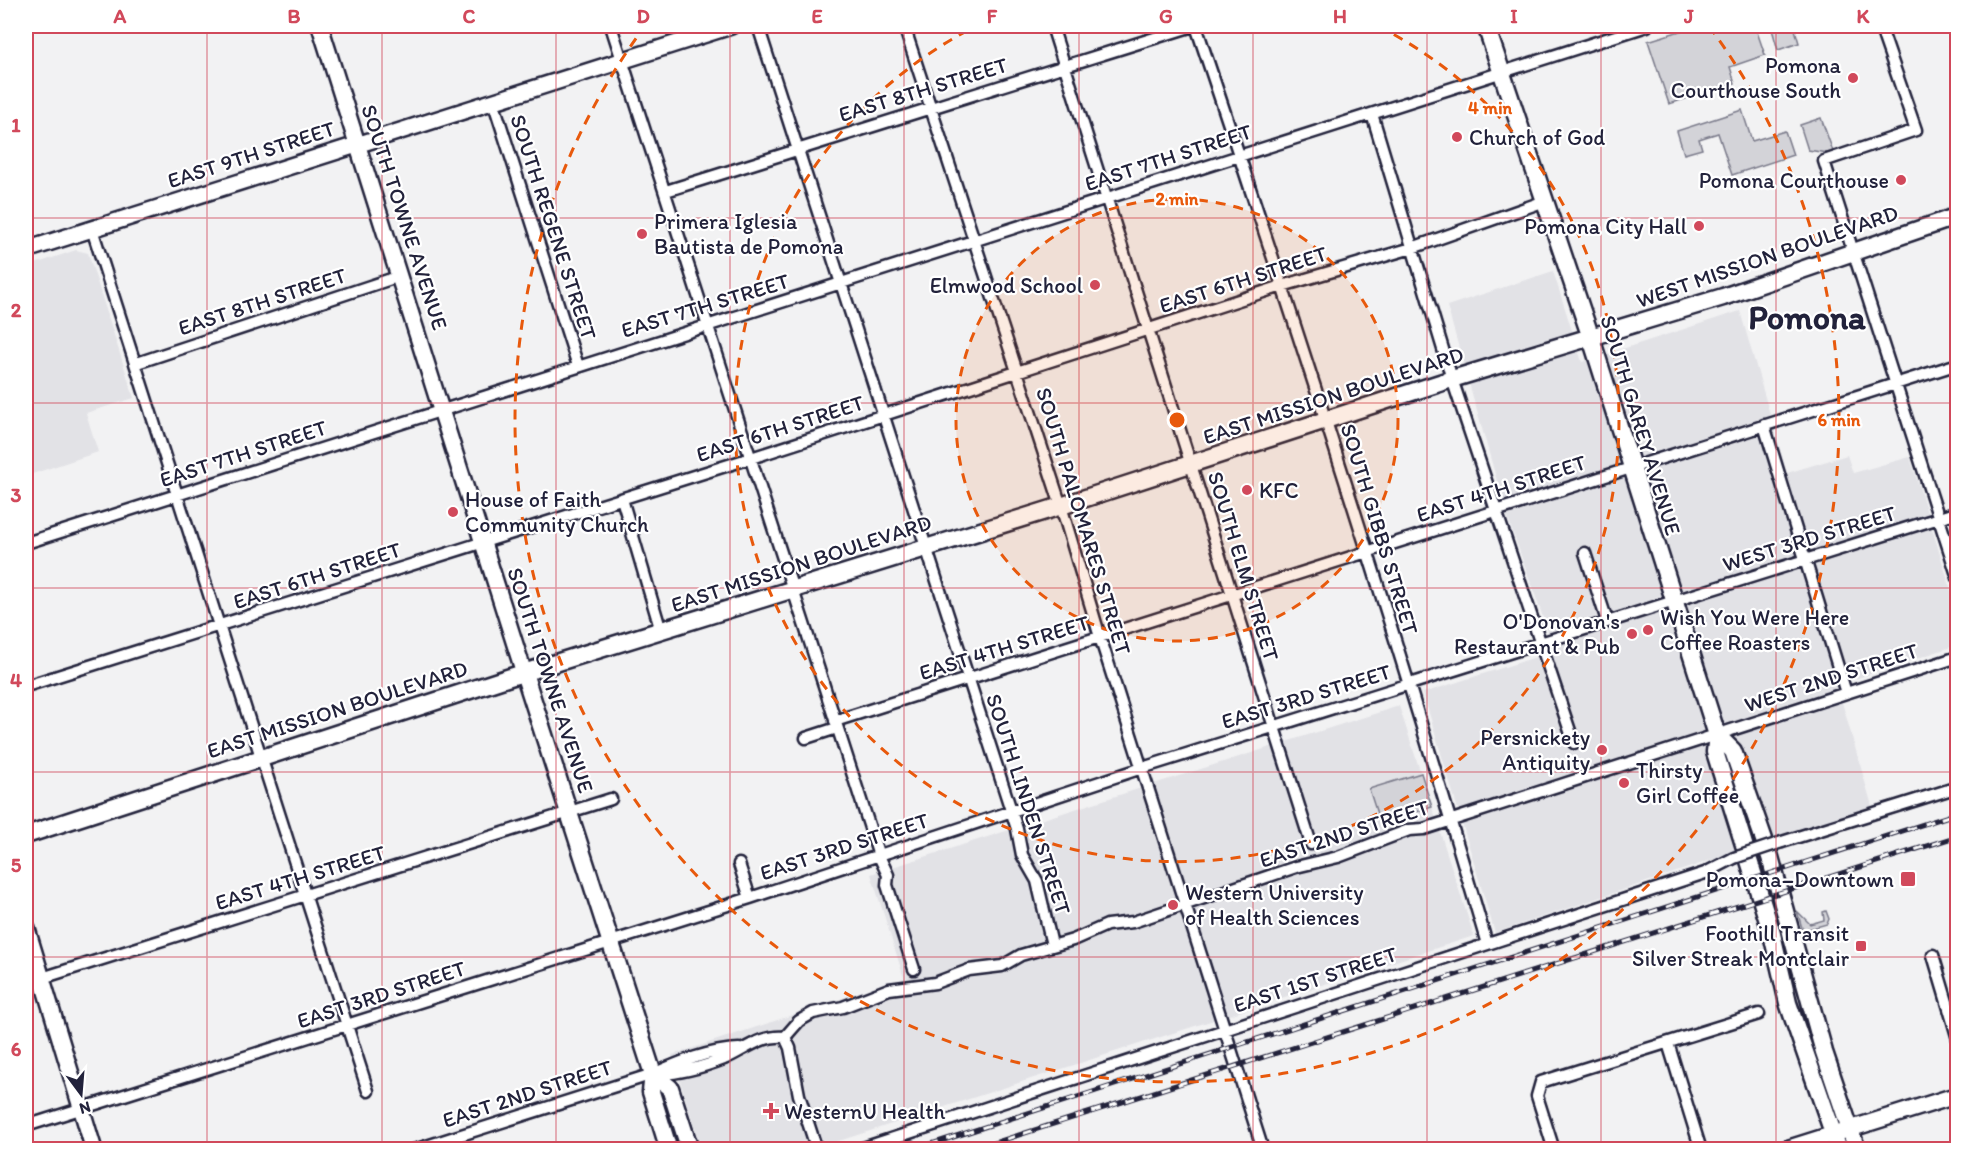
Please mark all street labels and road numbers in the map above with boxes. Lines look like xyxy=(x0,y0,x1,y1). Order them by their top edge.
street label: EAST 8TH STREET xyxy=(835,51,1012,128)
street label: SOUTH TOWNE AVENUE xyxy=(355,101,454,333)
street label: SOUTH REGENE STREET xyxy=(504,111,603,344)
street label: EAST 9TH STREET xyxy=(164,114,339,194)
street label: EAST 7TH STREET xyxy=(1081,118,1256,197)
street label: WEST MISSION BOULEVARD xyxy=(1633,199,1902,314)
street label: EAST 6TH STREET xyxy=(1156,239,1331,319)
street label: EAST 8TH STREET xyxy=(175,261,350,341)
street label: EAST 7TH STREET xyxy=(618,267,793,344)
street label: SOUTH GAREY AVENUE xyxy=(1594,312,1687,539)
street label: EAST MISSION BOULEVARD xyxy=(1200,341,1467,450)
street label: SOUTH PALOMARES STREET xyxy=(1030,384,1137,659)
street label: EAST 6TH STREET xyxy=(693,388,868,468)
street label: EAST 7TH STREET xyxy=(156,414,331,493)
street label: SOUTH GIBBS STREET xyxy=(1335,420,1425,639)
street label: EAST 4TH STREET xyxy=(1413,448,1590,529)
street label: SOUTH ELM STREET xyxy=(1202,468,1285,665)
street label: WEST 3RD STREET xyxy=(1719,499,1900,578)
street label: EAST MISSION BOULEVARD xyxy=(668,509,935,618)
street label: EAST 6TH STREET xyxy=(230,535,405,615)
street label: SOUTH TOWNE AVENUE xyxy=(501,564,600,796)
street label: EAST 4TH STREET xyxy=(916,609,1093,686)
street label: WEST 2ND STREET xyxy=(1741,636,1922,718)
street label: EAST MISSION BOULEVARD xyxy=(204,655,471,764)
street label: EAST 3RD STREET xyxy=(1218,658,1395,735)
street label: SOUTH LINDEN STREET xyxy=(980,690,1077,919)
street label: EAST 2ND STREET xyxy=(1256,793,1433,874)
street label: EAST 3RD STREET xyxy=(756,806,933,886)
street label: EAST 4TH STREET xyxy=(212,839,389,916)
street label: EAST 1ST STREET xyxy=(1230,940,1401,1019)
street label: EAST 3RD STREET xyxy=(293,954,470,1034)
street label: EAST 2ND STREET xyxy=(439,1053,616,1134)

